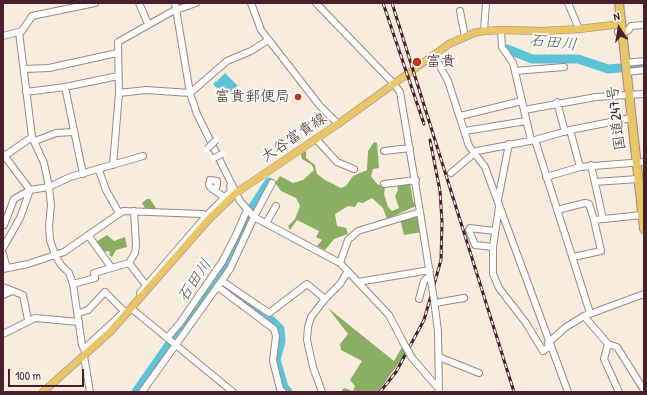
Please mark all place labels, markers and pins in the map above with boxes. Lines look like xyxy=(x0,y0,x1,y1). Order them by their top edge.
place label: 富貴 xyxy=(426,53,456,71)
marker: 富貴 xyxy=(411,56,423,68)
place label: 富貴郵便局 xyxy=(215,88,290,106)
marker: 富貴郵便局 xyxy=(293,92,303,102)

